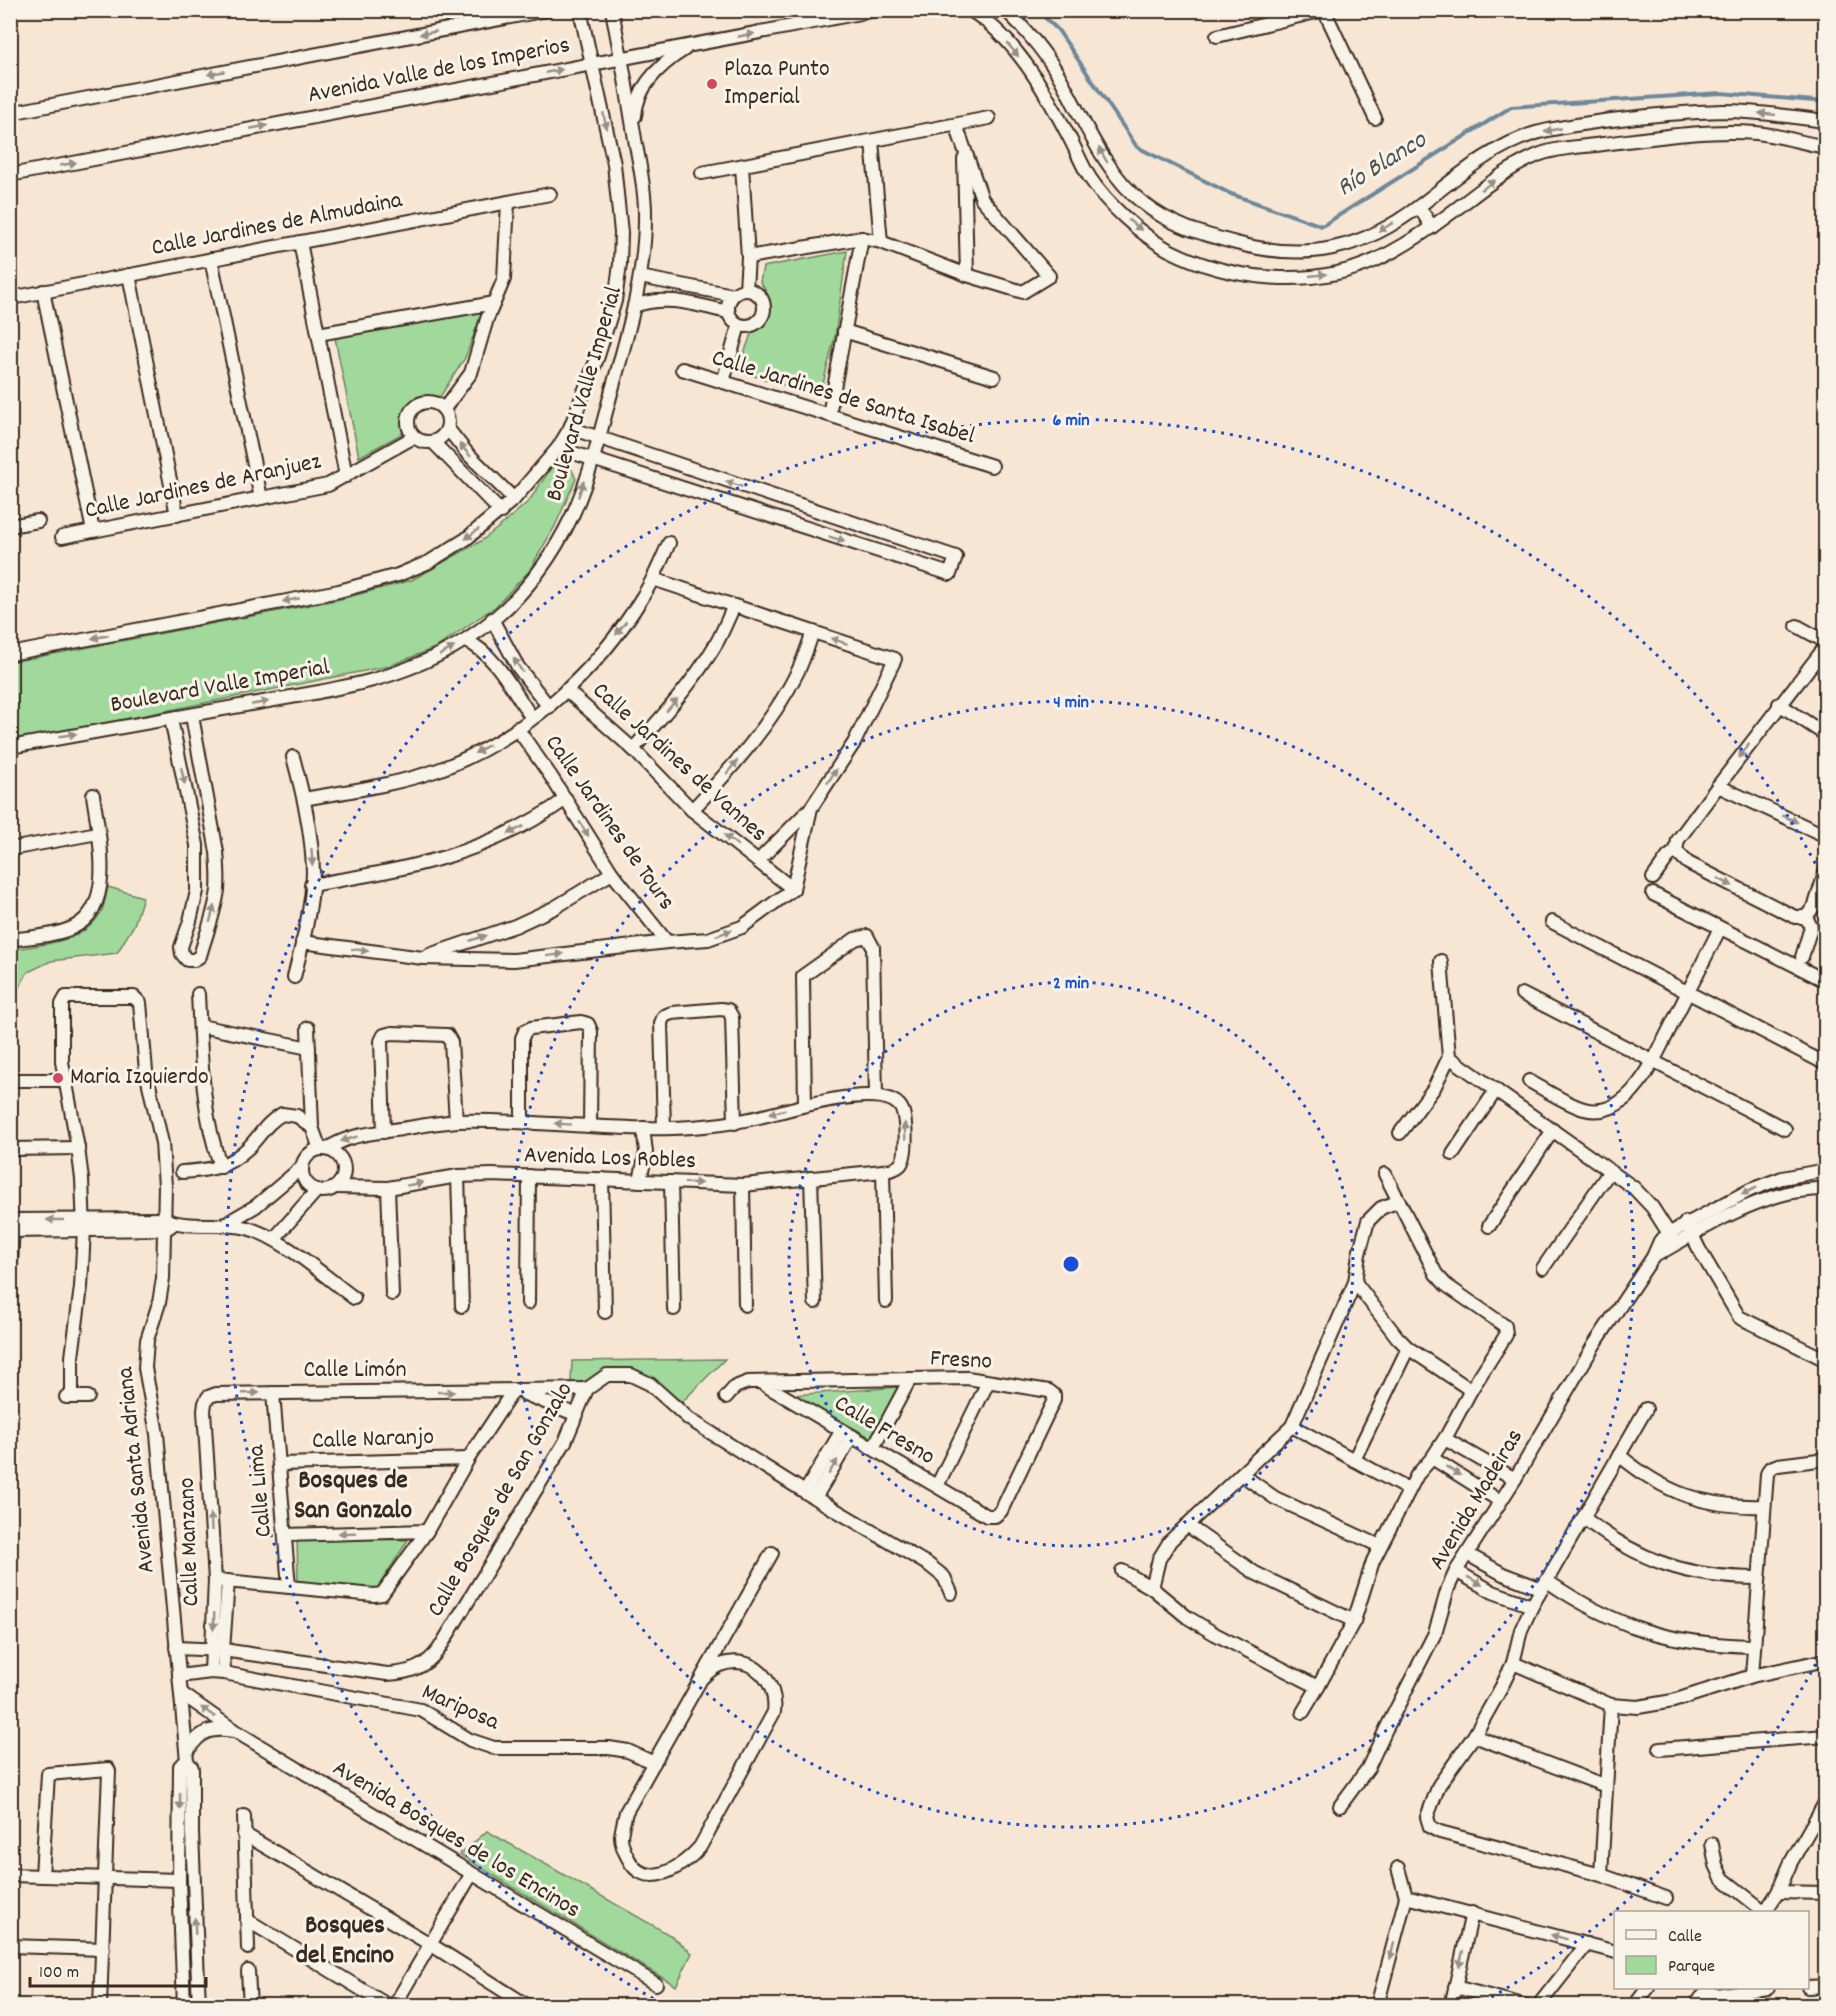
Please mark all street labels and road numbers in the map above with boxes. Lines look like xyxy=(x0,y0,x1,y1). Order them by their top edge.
street label: Avenida Valle de los Imperios xyxy=(305,29,573,113)
street label: Calle Jardines de Almudaina xyxy=(149,184,406,266)
street label: Boulevard Valle Imperial xyxy=(538,282,632,505)
street label: Calle Jardines de Santa Isabel xyxy=(707,342,979,454)
street label: Calle Jardines de Aranjuez xyxy=(82,445,324,529)
street label: Boulevard Valle Imperial xyxy=(108,651,332,723)
street label: Calle Jardines de Vannes xyxy=(584,675,774,851)
street label: Calle Jardines de Tours xyxy=(536,728,682,918)
street label: Avenida Los Robles xyxy=(523,1139,697,1179)
street label: Fresno xyxy=(929,1342,993,1380)
street label: Calle Limón xyxy=(303,1354,407,1388)
street label: Avenida Santa Adriana xyxy=(109,1365,165,1575)
street label: Calle Bosques de San Gonzalo xyxy=(420,1376,582,1624)
street label: Calle Fresno xyxy=(827,1387,941,1475)
street label: Calle Naranjo xyxy=(311,1421,435,1459)
street label: Avenida Madeiras xyxy=(1421,1423,1533,1577)
street label: Calle Lima xyxy=(240,1443,282,1539)
street label: Calle Manzano xyxy=(171,1477,209,1607)
street label: Mariposa xyxy=(416,1676,505,1740)
street label: Avenida Bosques de los Encinos xyxy=(326,1752,586,1928)

